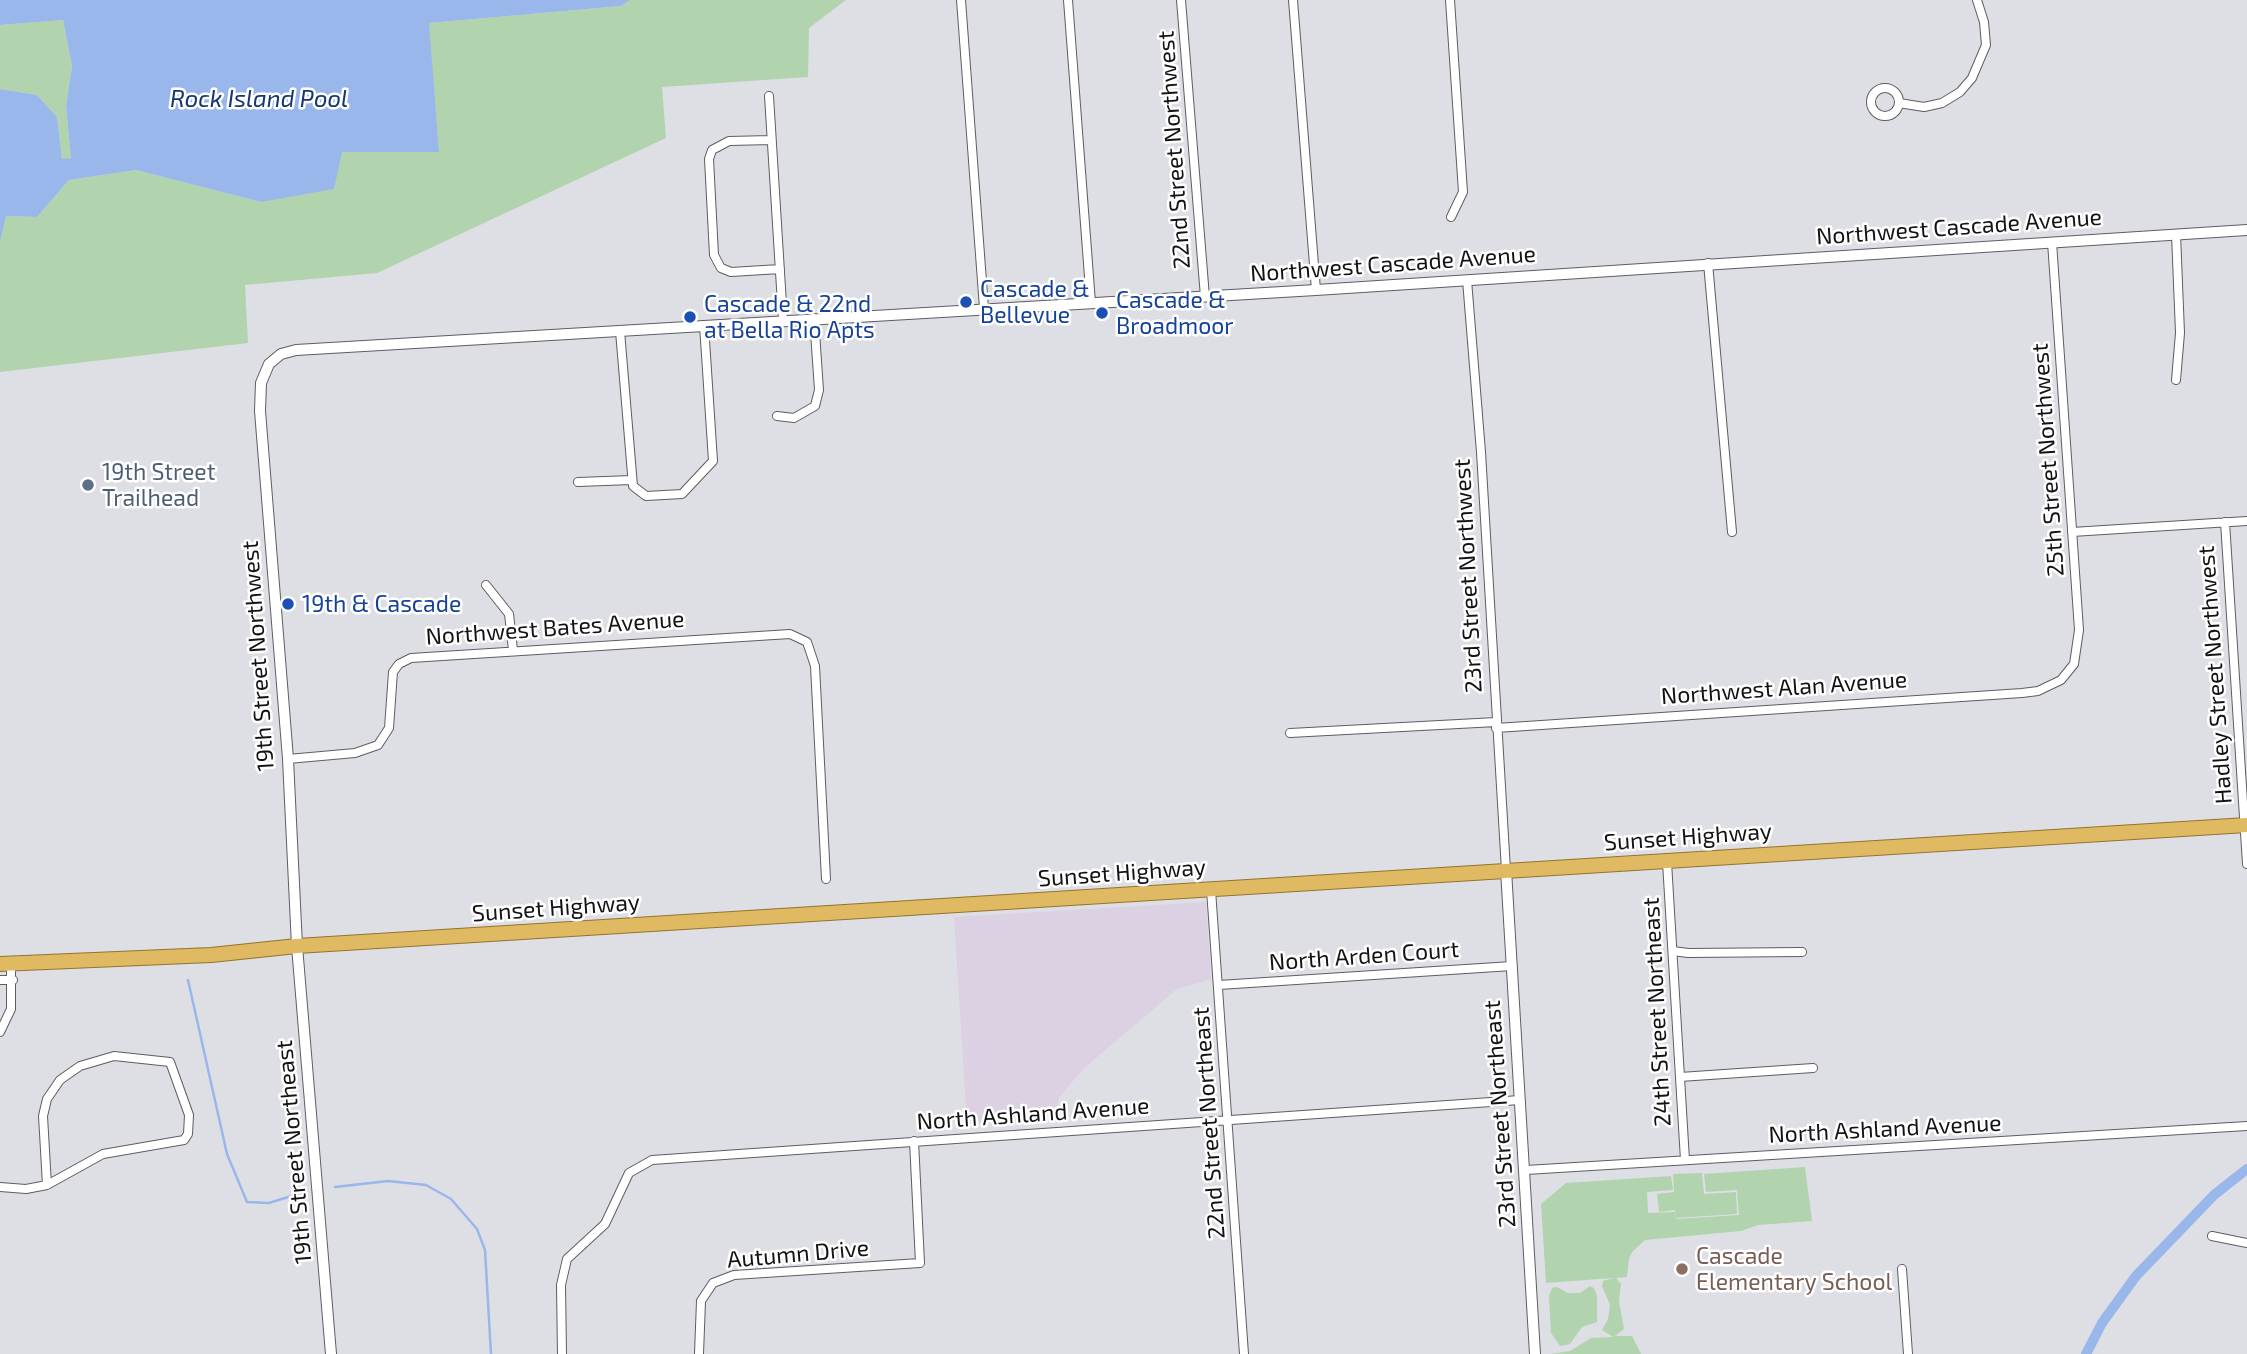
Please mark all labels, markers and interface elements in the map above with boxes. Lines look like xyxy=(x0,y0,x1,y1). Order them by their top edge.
street label: 22nd Street Northwest xyxy=(1152,30,1196,270)
water label: Rock Island Pool xyxy=(170,85,348,113)
street label: Northwest Cascade Avenue xyxy=(1815,203,2103,251)
street label: Northwest Cascade Avenue xyxy=(1249,240,1537,288)
place label: Cascade & Bellevue xyxy=(980,275,1090,329)
place label: Cascade & Broadmoor xyxy=(1116,286,1234,340)
place label: Cascade & 22nd at Bella Rio Apts xyxy=(704,290,875,344)
marker: Cascade & Bellevue xyxy=(958,294,974,310)
marker: Cascade & Broadmoor xyxy=(1094,305,1110,321)
marker: Cascade & 22nd at Bella Rio Apts xyxy=(682,309,698,325)
street label: 25th Street Northwest xyxy=(2026,342,2070,578)
place label: 19th Street Trailhead xyxy=(102,458,215,512)
street label: 23rd Street Northwest xyxy=(1448,458,1488,694)
marker: 19th Street Trailhead xyxy=(80,477,96,493)
street label: 19th Street Northwest xyxy=(236,540,280,772)
street label: Hadley Street Northwest xyxy=(2192,545,2238,805)
place label: 19th & Cascade xyxy=(302,590,461,618)
marker: 19th & Cascade xyxy=(280,596,296,612)
street label: Northwest Bates Avenue xyxy=(425,605,685,651)
street label: Northwest Alan Avenue xyxy=(1660,666,1908,710)
street label: Sunset Highway xyxy=(1603,817,1773,857)
street label: Sunset Highway xyxy=(1037,853,1207,893)
street label: Sunset Highway xyxy=(471,888,641,928)
street label: 24th Street Northeast xyxy=(1637,897,1677,1127)
street label: North Arden Court xyxy=(1268,936,1460,976)
street label: 23rd Street Northeast xyxy=(1478,999,1522,1229)
street label: 22nd Street Northeast xyxy=(1187,1006,1231,1240)
street label: 19th Street Northeast xyxy=(270,1039,318,1265)
street label: North Ashland Avenue xyxy=(916,1092,1150,1136)
street label: North Ashland Avenue xyxy=(1768,1109,2002,1149)
street label: Autumn Drive xyxy=(726,1234,870,1274)
place label: Cascade Elementary School xyxy=(1696,1242,1892,1296)
marker: Cascade Elementary School xyxy=(1674,1261,1690,1277)

